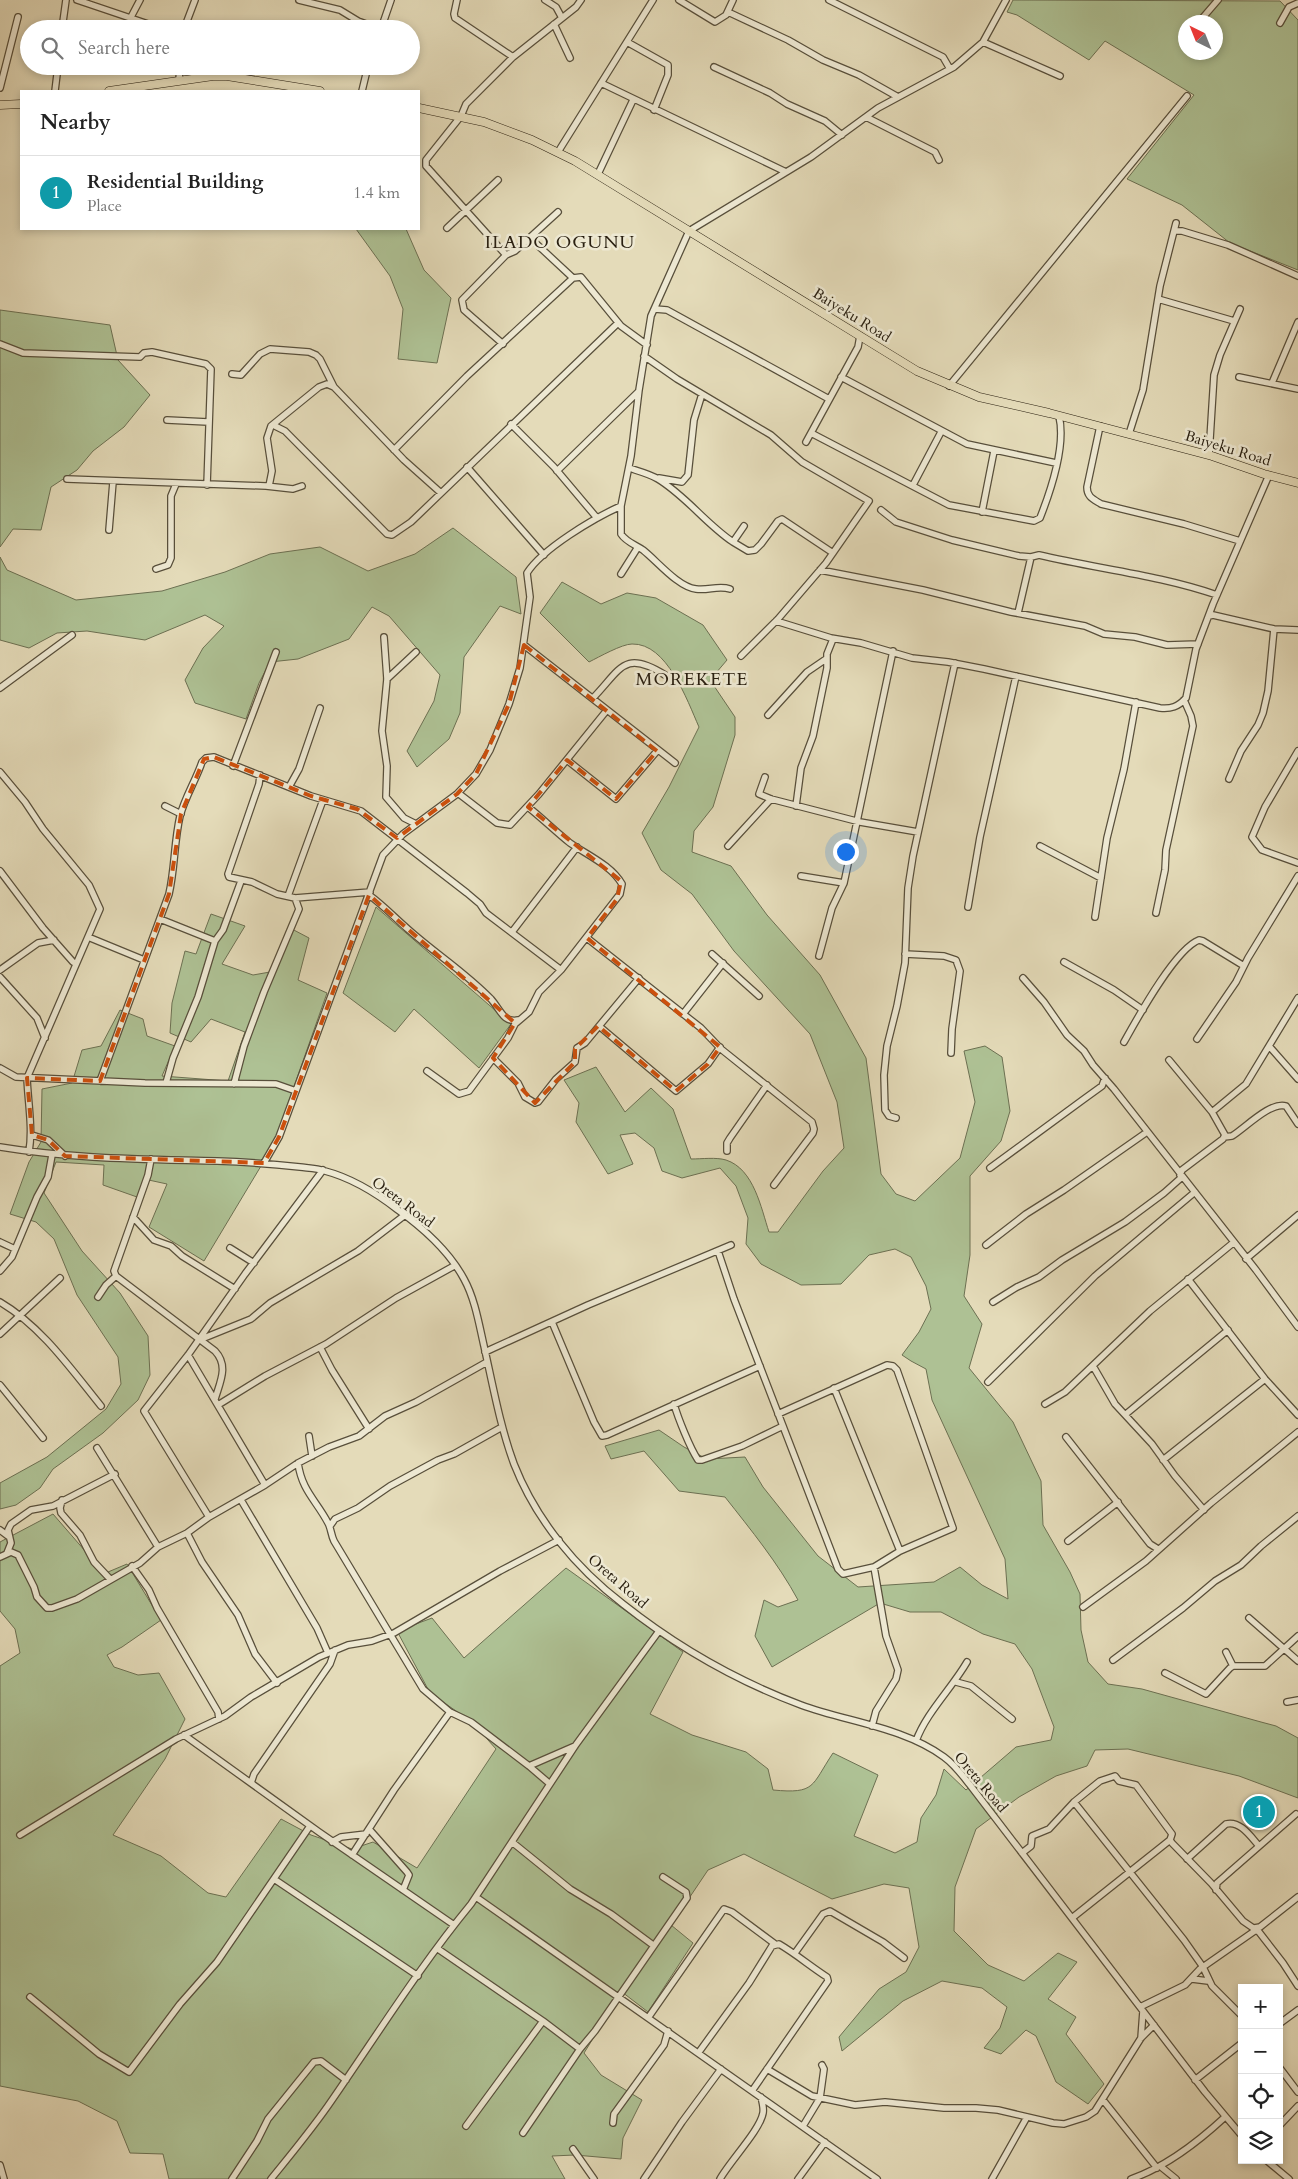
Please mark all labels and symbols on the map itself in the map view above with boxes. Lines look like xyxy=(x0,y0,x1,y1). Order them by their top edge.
north arrow xyxy=(1178,15,1223,60)
district label: ILADO OGUNU xyxy=(485,230,635,255)
street label: Baiyeku Road xyxy=(809,283,895,347)
street label: Baiyeku Road xyxy=(1183,425,1273,471)
district label: MOREKETE xyxy=(636,667,748,692)
your location xyxy=(833,839,859,865)
street label: Oreta Road xyxy=(368,1172,438,1232)
street label: Oreta Road xyxy=(584,1549,652,1613)
street label: Oreta Road xyxy=(950,1747,1012,1817)
pin: 1 xyxy=(1243,1793,1275,1831)

